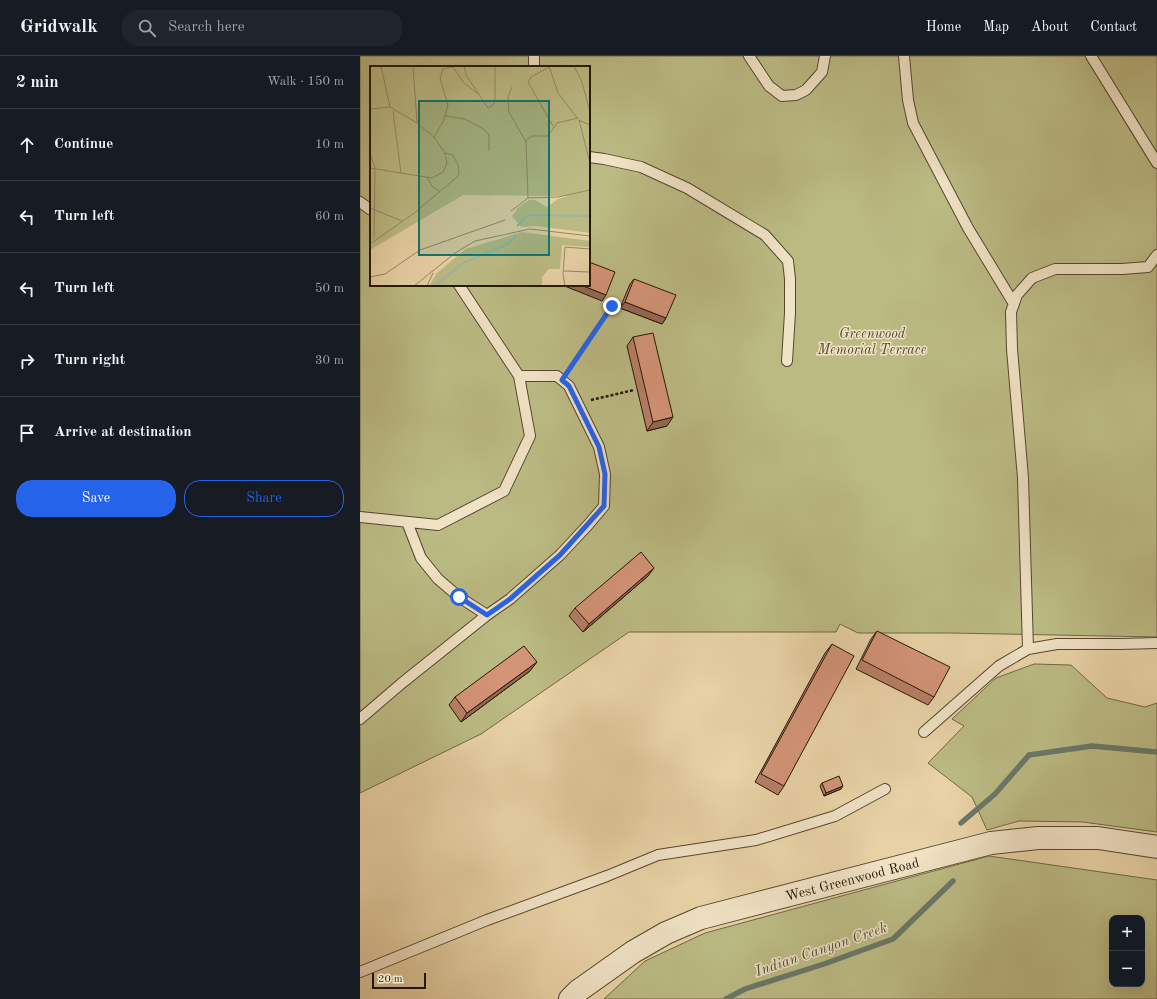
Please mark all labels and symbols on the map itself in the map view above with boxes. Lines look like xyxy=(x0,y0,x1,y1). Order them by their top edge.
inset map xyxy=(370,66,590,286)
route end xyxy=(603,297,621,315)
park label: Greenwood Memorial Terrace xyxy=(817,327,927,357)
route start xyxy=(450,588,468,606)
street label: West Greenwood Road xyxy=(784,856,921,904)
water label: Indian Canyon Creek xyxy=(753,921,889,980)
scale bar xyxy=(372,971,426,990)

